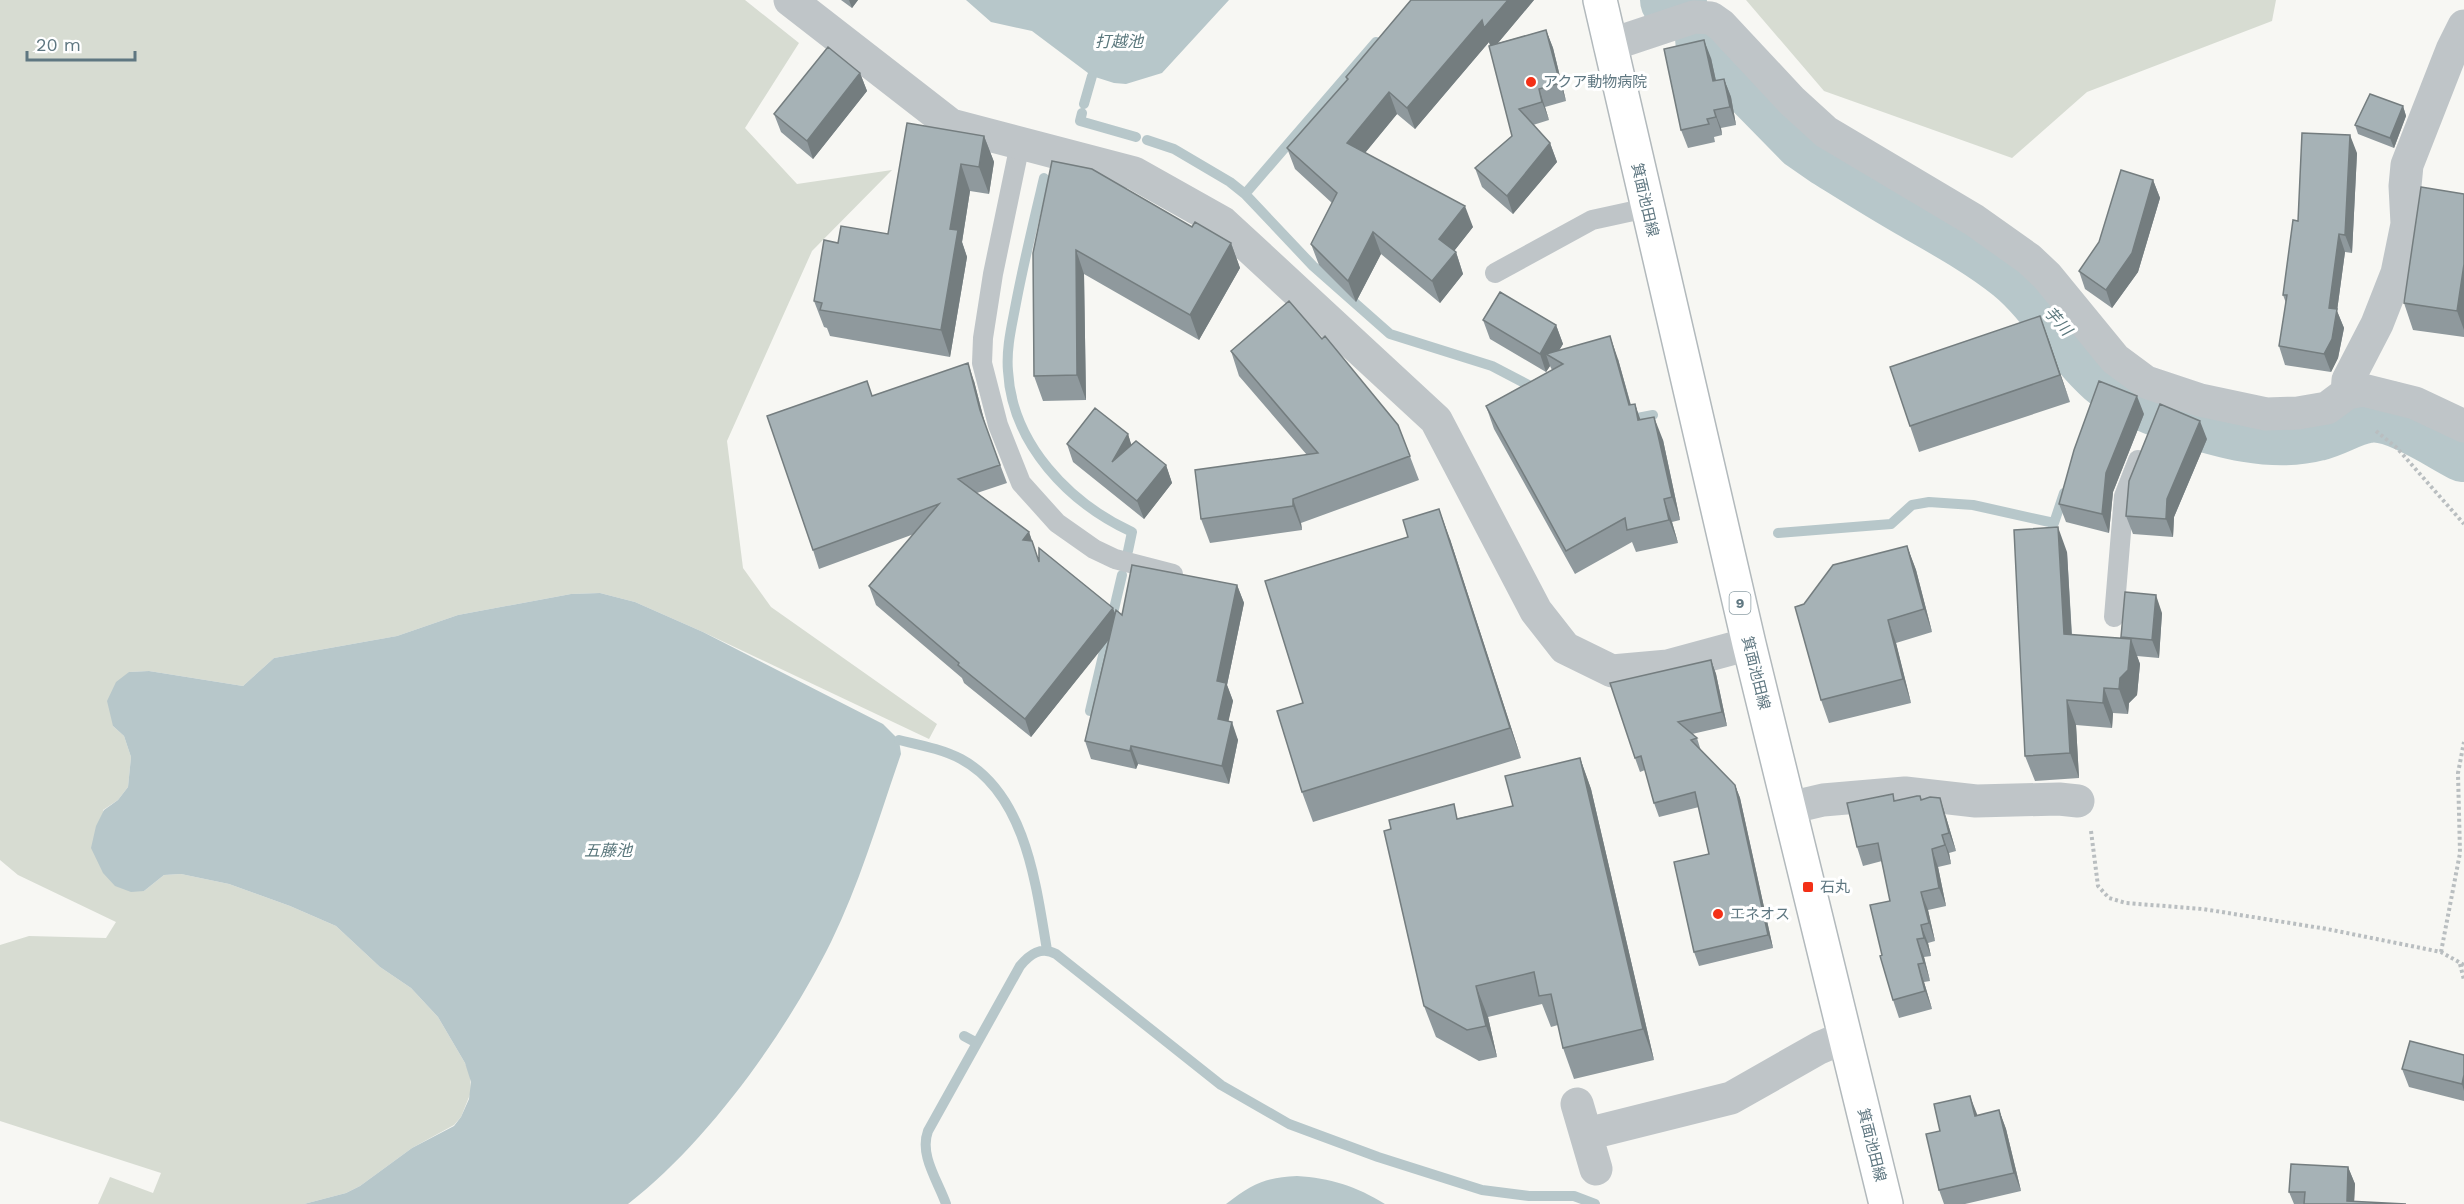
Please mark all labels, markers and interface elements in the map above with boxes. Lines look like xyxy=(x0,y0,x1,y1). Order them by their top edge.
scale bar xyxy=(27,24,135,62)
water label: 打越池 xyxy=(1095,32,1145,51)
text: 20 m xyxy=(36,34,81,55)
place label: アクア動物病院 xyxy=(1543,73,1647,91)
marker: アクア動物病院 xyxy=(1524,75,1538,89)
street label: 箕面池田線 xyxy=(1628,161,1662,239)
water label: 芋川 xyxy=(2040,303,2077,341)
road number: 9 xyxy=(1730,592,1750,614)
street label: 箕面池田線 xyxy=(1738,634,1774,712)
water label: 五藤池 xyxy=(584,841,634,860)
place label: 石丸 xyxy=(1820,878,1850,896)
marker: 石丸 xyxy=(1801,880,1815,894)
place label: エネオス xyxy=(1730,905,1790,923)
marker: エネオス xyxy=(1711,907,1725,921)
street label: 箕面池田線 xyxy=(1854,1106,1890,1184)

